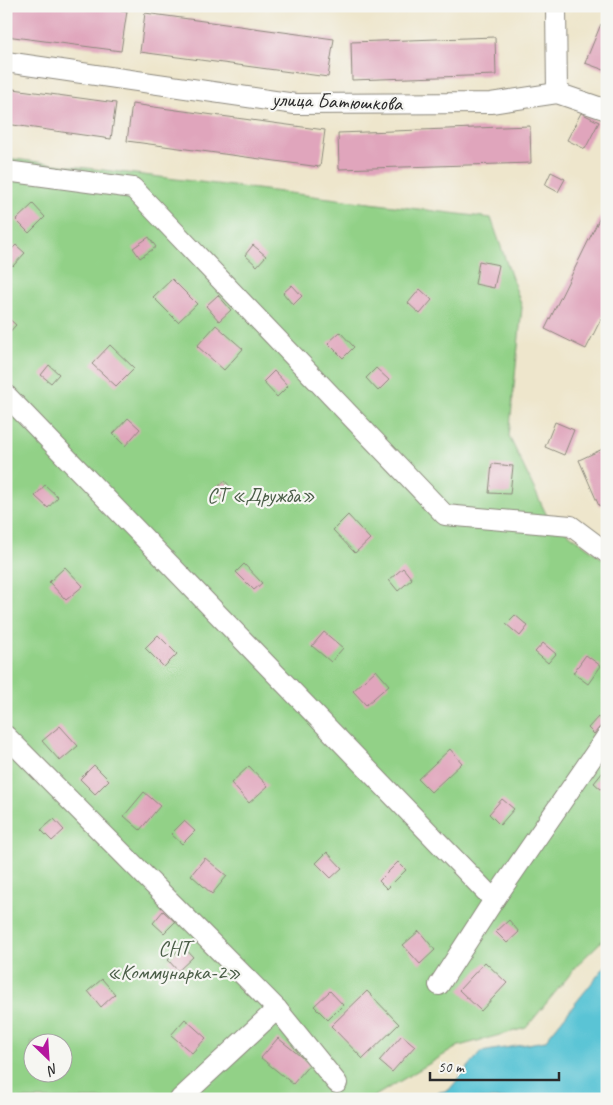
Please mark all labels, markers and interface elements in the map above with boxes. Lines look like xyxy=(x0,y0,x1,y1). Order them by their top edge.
street label: улица Батюшкова xyxy=(269,86,405,116)
park label: СТ «Дружба» xyxy=(207,482,315,508)
park label: СНТ «Коммунарка-2» xyxy=(107,935,241,985)
north arrow xyxy=(22,1032,72,1082)
scale bar xyxy=(430,1050,559,1082)
text: 50 m xyxy=(438,1058,465,1077)
text: N xyxy=(44,1060,61,1080)

